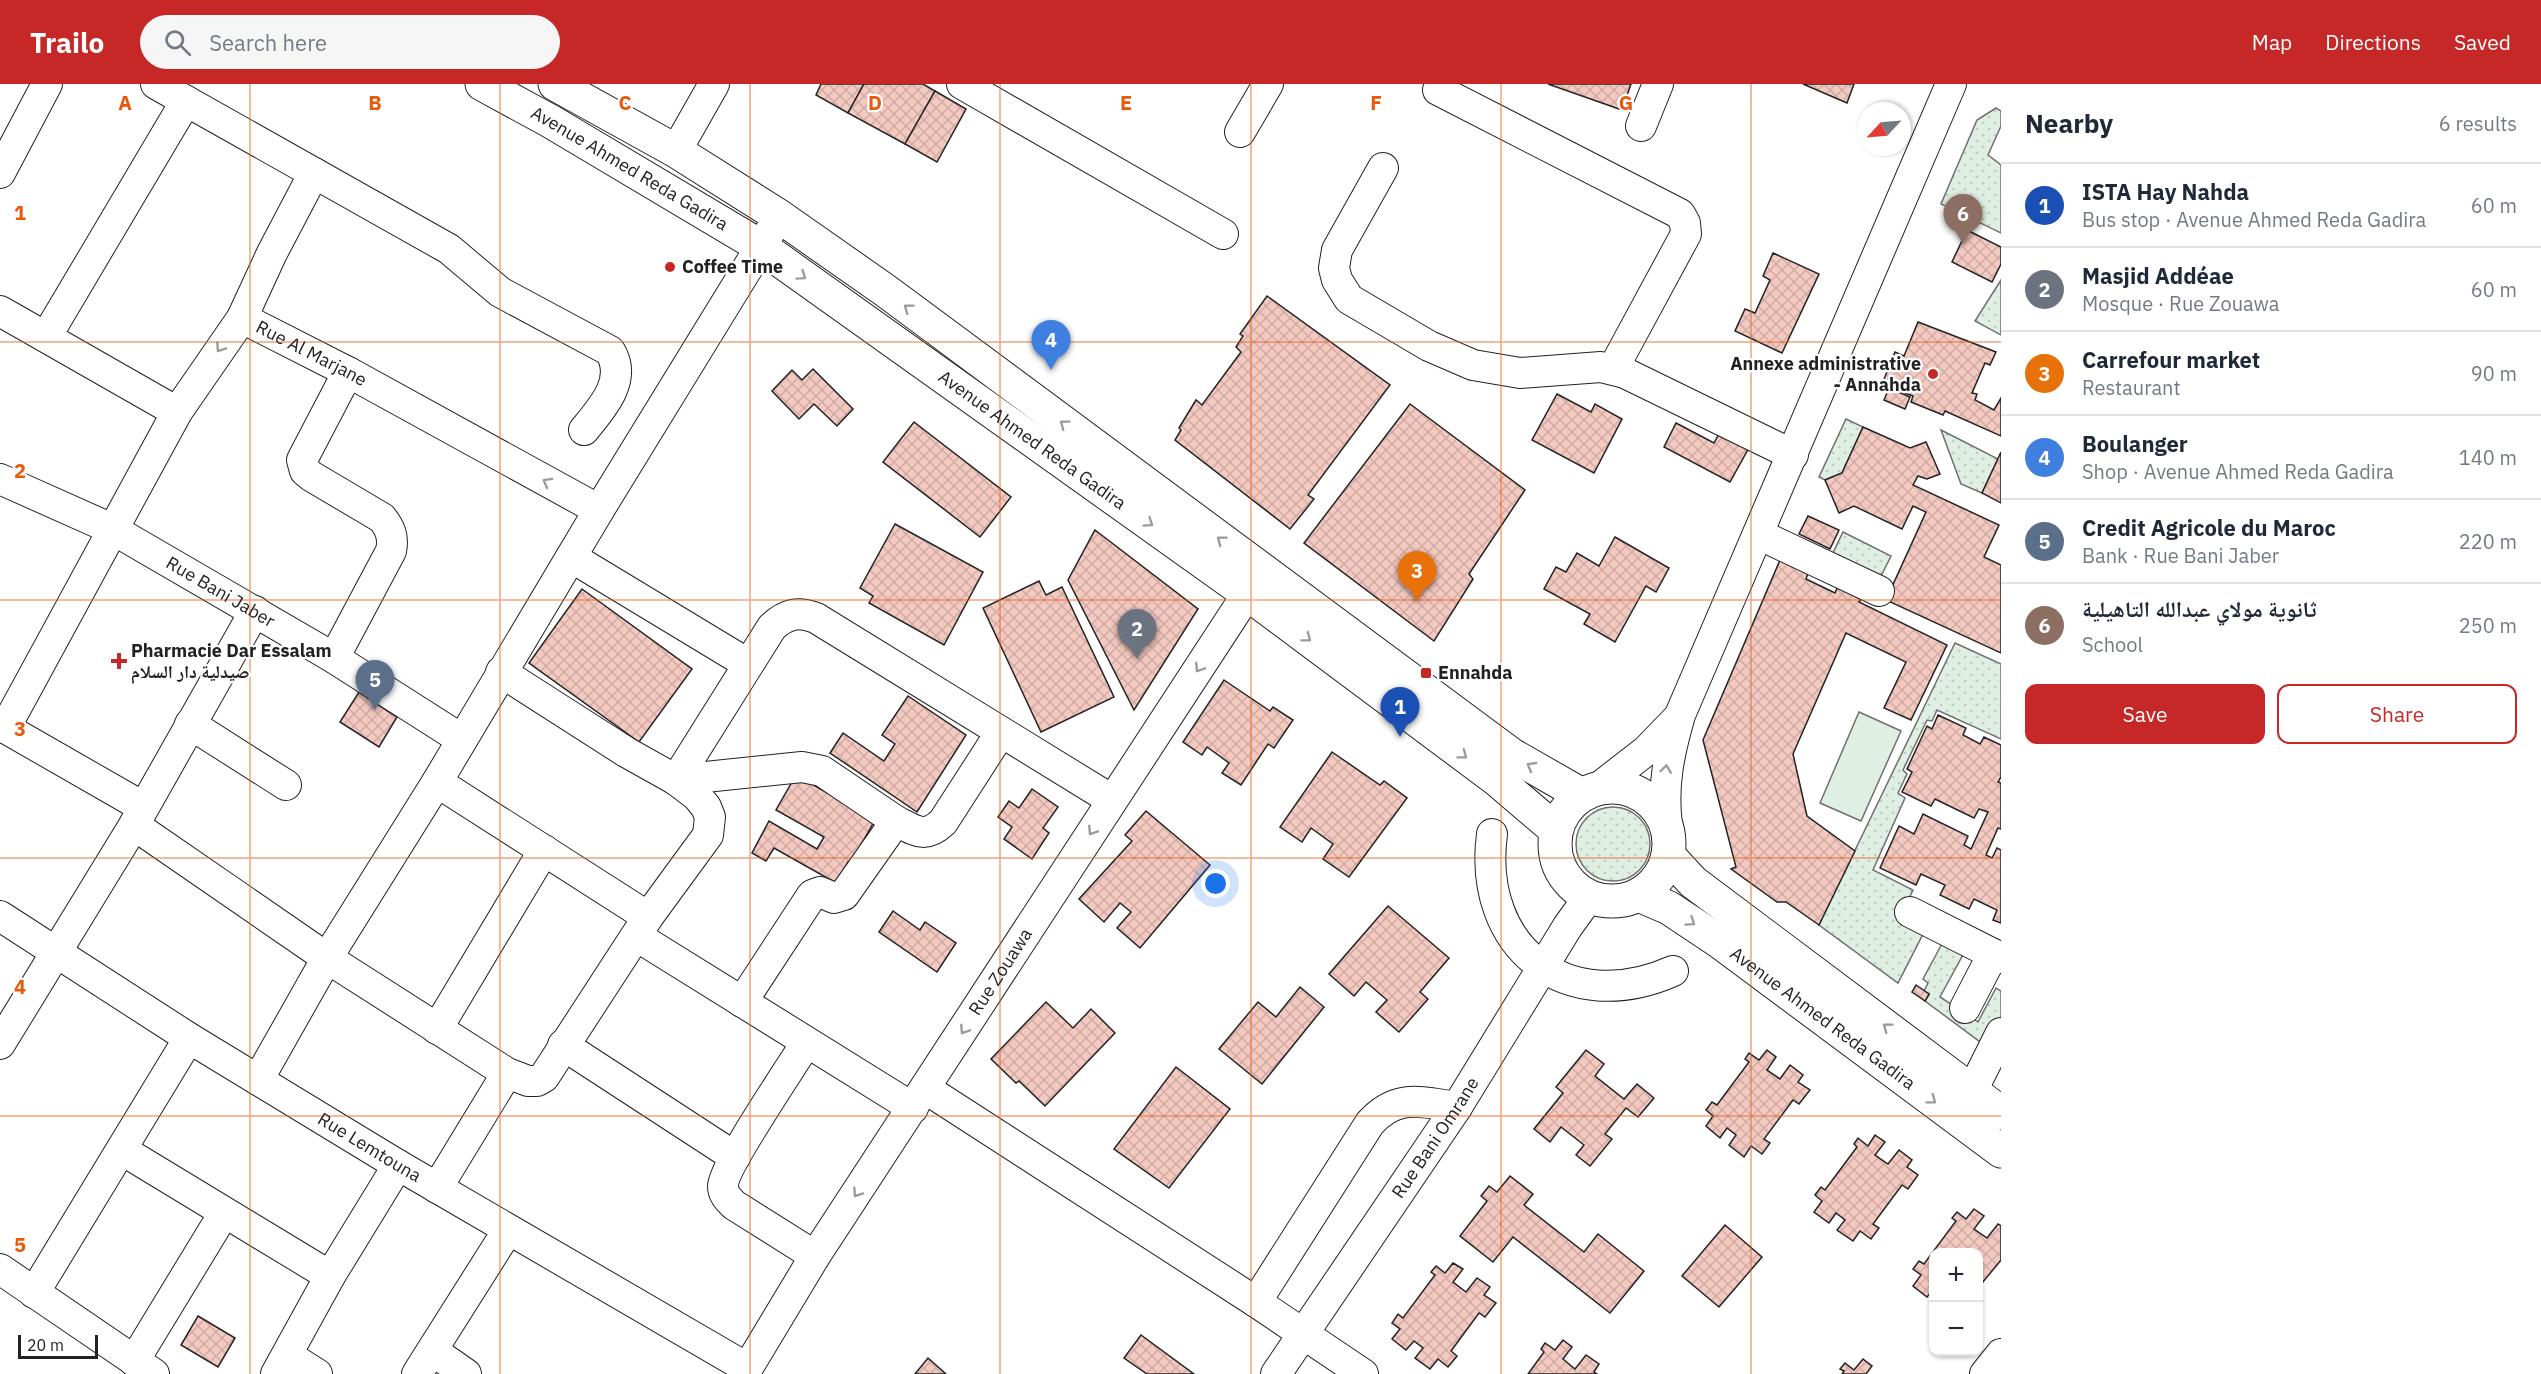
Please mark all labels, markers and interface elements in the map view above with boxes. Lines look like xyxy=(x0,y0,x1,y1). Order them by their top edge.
search box xyxy=(140,15,560,69)
text: Trailo xyxy=(30,24,104,61)
icon: search xyxy=(161,26,194,59)
text: Search here xyxy=(209,28,327,57)
text: Map xyxy=(2252,28,2292,56)
text: Directions xyxy=(2325,28,2421,56)
text: Saved xyxy=(2454,28,2511,56)
text: A xyxy=(118,89,132,116)
text: B xyxy=(368,89,382,116)
text: C xyxy=(618,89,632,116)
text: D xyxy=(868,89,882,116)
text: E xyxy=(1120,89,1132,116)
text: F xyxy=(1370,89,1382,116)
text: G xyxy=(1619,89,1633,116)
street label: Avenue Ahmed Reda Gadira xyxy=(527,101,733,236)
north arrow xyxy=(1857,102,1911,156)
text: Nearby xyxy=(2025,106,2113,140)
text: 6 results xyxy=(2439,110,2517,137)
text: ISTA Hay Nahda xyxy=(2082,177,2249,206)
text: 1 xyxy=(2039,192,2051,219)
text: 60 m xyxy=(2471,192,2517,219)
pin: 6 xyxy=(1944,194,1982,244)
text: 1 xyxy=(14,199,26,226)
text: Bus stop · Avenue Ahmed Reda Gadira xyxy=(2082,206,2426,233)
place label: Coffee Time xyxy=(682,255,783,278)
marker: Coffee Time xyxy=(663,260,677,274)
text: Masjid Addéae xyxy=(2082,261,2234,290)
one-way arrow xyxy=(796,269,807,280)
text: 2 xyxy=(2039,276,2051,303)
text: 60 m xyxy=(2471,276,2517,303)
text: Mosque · Rue Zouawa xyxy=(2082,290,2279,317)
one-way arrow xyxy=(903,304,914,315)
street label: Rue Al Marjane xyxy=(252,315,371,391)
pin: 4 xyxy=(1032,320,1070,370)
one-way arrow xyxy=(216,342,227,353)
text: Carrefour market xyxy=(2082,345,2260,374)
place label: Annexe administrative - Annahda xyxy=(1730,352,1921,396)
text: 3 xyxy=(2039,360,2051,387)
text: 90 m xyxy=(2471,360,2517,387)
street label: Avenue Ahmed Reda Gadira xyxy=(934,365,1131,515)
marker: Annexe administrative - Annahda xyxy=(1926,367,1940,381)
text: Restaurant xyxy=(2082,374,2180,401)
one-way arrow xyxy=(1060,420,1071,431)
text: Boulanger xyxy=(2082,429,2188,458)
text: 4 xyxy=(2039,444,2051,471)
text: 140 m xyxy=(2459,444,2517,471)
text: 2 xyxy=(14,457,26,484)
text: Shop · Avenue Ahmed Reda Gadira xyxy=(2082,458,2394,485)
one-way arrow xyxy=(543,478,554,489)
text: Credit Agricole du Maroc xyxy=(2082,513,2336,542)
one-way arrow xyxy=(1143,516,1154,527)
text: 5 xyxy=(2039,528,2051,555)
text: 220 m xyxy=(2459,528,2517,555)
one-way arrow xyxy=(1216,536,1227,547)
text: Bank · Rue Bani Jaber xyxy=(2082,542,2279,569)
street label: Rue Bani Jaber xyxy=(162,551,280,632)
pin: 3 xyxy=(1398,552,1436,601)
text: ثانوية مولاي عبدالله التاهيلية xyxy=(2082,594,2316,623)
pin: 2 xyxy=(1118,610,1156,659)
text: 6 xyxy=(2039,612,2051,639)
text: 250 m xyxy=(2459,612,2517,639)
one-way arrow xyxy=(1301,630,1312,641)
text: School xyxy=(2082,631,2143,658)
place label: Pharmacie Dar Essalam صيدلية دار السلام xyxy=(131,639,331,684)
marker: Pharmacie Dar Essalam صيدلية دار السلام xyxy=(112,654,126,668)
pin: 5 xyxy=(356,660,394,710)
one-way arrow xyxy=(1195,661,1206,672)
place label: Ennahda xyxy=(1438,661,1513,684)
marker: Ennahda xyxy=(1419,666,1433,680)
button: Save xyxy=(2025,684,2265,744)
button: Share xyxy=(2277,684,2517,744)
pin: 1 xyxy=(1380,688,1420,737)
text: 3 xyxy=(14,715,26,742)
one-way arrow xyxy=(1457,747,1468,758)
one-way arrow xyxy=(1527,762,1537,773)
one-way arrow xyxy=(1660,765,1672,774)
one-way arrow xyxy=(1088,825,1100,835)
your location xyxy=(1201,869,1230,898)
one-way arrow xyxy=(1684,915,1695,926)
street label: Rue Zouawa xyxy=(963,923,1037,1020)
street label: Avenue Ahmed Reda Gadira xyxy=(1726,942,1921,1095)
text: 4 xyxy=(14,973,26,1000)
one-way arrow xyxy=(960,1024,971,1035)
one-way arrow xyxy=(1883,1024,1894,1035)
street label: Rue Bani Omrane xyxy=(1386,1073,1484,1203)
one-way arrow xyxy=(1926,1093,1937,1104)
street label: Rue Lemtouna xyxy=(314,1107,426,1187)
one-way arrow xyxy=(853,1186,864,1197)
text: 5 xyxy=(14,1231,26,1258)
map controls xyxy=(1929,1248,1983,1356)
button: + xyxy=(1929,1248,1983,1302)
button: − xyxy=(1929,1302,1983,1356)
scale bar xyxy=(18,1332,98,1360)
text: 20 m xyxy=(27,1335,64,1355)

